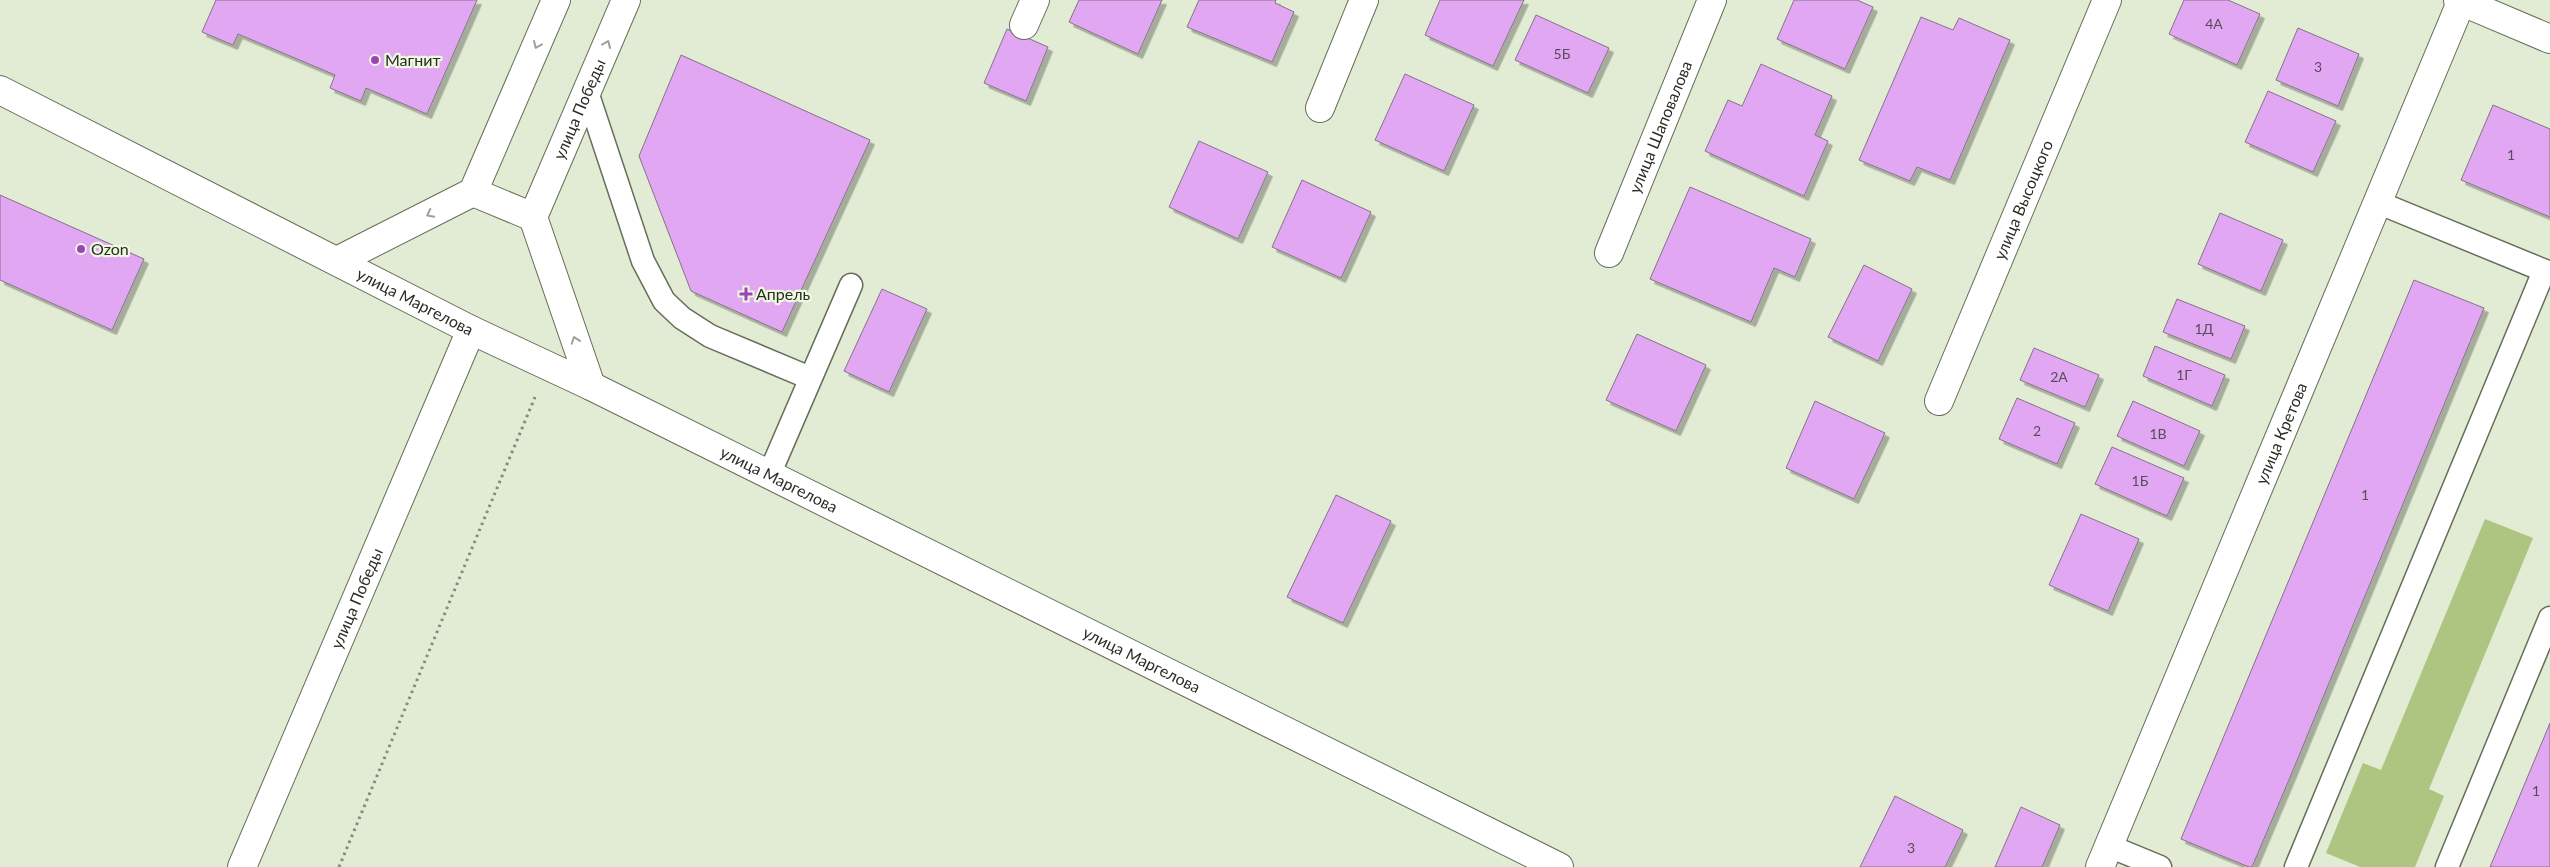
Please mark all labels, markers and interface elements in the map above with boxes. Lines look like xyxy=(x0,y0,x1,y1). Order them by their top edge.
house number: 4А xyxy=(2205,15,2223,32)
one-way arrow xyxy=(532,40,543,49)
one-way arrow xyxy=(601,40,612,49)
house number: 5Б xyxy=(1554,45,1571,62)
place label: Магнит xyxy=(385,50,441,69)
marker: Магнит xyxy=(369,54,381,66)
street label: улица Победы xyxy=(549,56,609,162)
street label: улица Шаповалова xyxy=(1624,58,1695,196)
house number: 3 xyxy=(2314,58,2322,75)
street label: улица Высоцкого xyxy=(1989,137,2056,263)
house number: 1 xyxy=(2507,146,2515,163)
one-way arrow xyxy=(426,208,435,218)
place label: Ozon xyxy=(91,239,129,258)
marker: Ozon xyxy=(75,243,87,255)
street label: улица Маргелова xyxy=(354,264,477,339)
place label: Апрель xyxy=(756,284,811,303)
marker: Апрель xyxy=(740,288,752,300)
house number: 1Д xyxy=(2194,320,2214,337)
one-way arrow xyxy=(571,336,581,345)
house number: 1Г xyxy=(2176,366,2192,383)
house number: 2А xyxy=(2050,368,2068,385)
street label: улица Кретова xyxy=(2251,379,2310,487)
house number: 2 xyxy=(2033,422,2041,439)
house number: 1В xyxy=(2149,425,2167,442)
street label: улица Маргелова xyxy=(718,442,841,516)
house number: 1Б xyxy=(2132,472,2149,489)
house number: 1 xyxy=(2361,486,2369,503)
street label: улица Победы xyxy=(326,545,386,651)
street label: улица Маргелова xyxy=(1080,622,1204,696)
house number: 1 xyxy=(2532,782,2540,799)
house number: 3 xyxy=(1907,839,1915,856)

